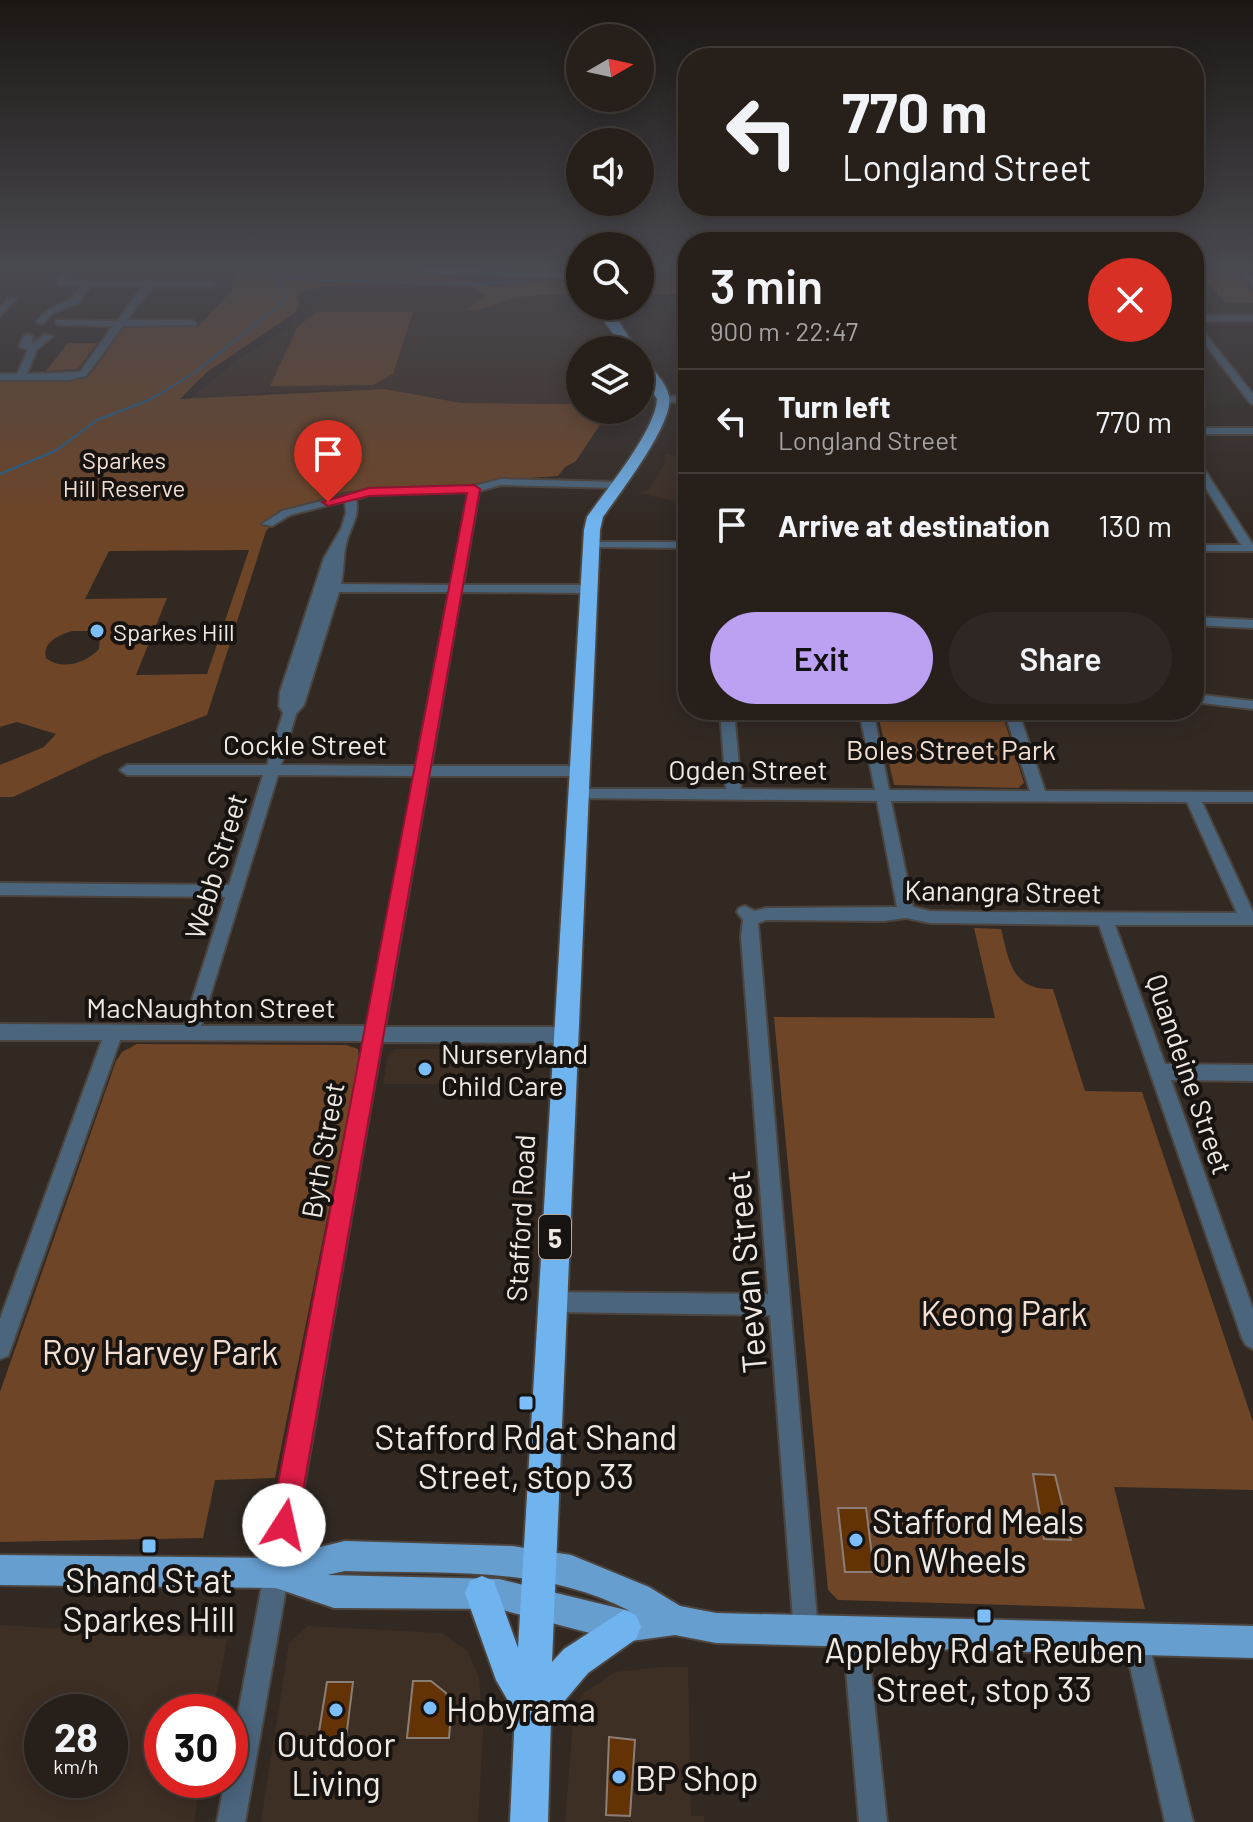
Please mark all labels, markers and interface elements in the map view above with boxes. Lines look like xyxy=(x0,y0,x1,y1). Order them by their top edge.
north arrow xyxy=(566,24,654,112)
map controls xyxy=(566,24,654,424)
text: 770 m xyxy=(842,77,987,144)
icon: left xyxy=(710,80,814,184)
button: sound xyxy=(566,128,654,216)
text: Longland Street xyxy=(842,145,1092,188)
button: search xyxy=(566,232,654,320)
text: 3 min xyxy=(710,256,823,314)
button: close xyxy=(1088,258,1172,342)
text: 900 m · 22:47 xyxy=(710,315,858,346)
button: layers xyxy=(566,336,654,424)
text: Turn left xyxy=(778,388,891,424)
icon: left xyxy=(710,399,754,443)
text: 770 m xyxy=(1096,403,1172,439)
pin xyxy=(294,420,362,502)
text: Longland Street xyxy=(778,424,958,455)
icon: arrive xyxy=(306,432,350,476)
park label: Sparkes Hill Reserve xyxy=(63,445,185,502)
icon: arrive xyxy=(710,503,754,547)
text: Arrive at destination xyxy=(778,507,1050,543)
text: 130 m xyxy=(1098,507,1172,543)
button: Exit xyxy=(710,612,933,704)
button: Share xyxy=(949,612,1172,704)
place label: Sparkes Hill xyxy=(113,617,235,646)
marker: Sparkes Hill xyxy=(88,622,106,640)
street label: Cockle Street xyxy=(223,727,387,761)
park label: Boles Street Park xyxy=(846,732,1056,766)
street label: Ogden Street xyxy=(668,752,828,786)
street label: Webb Street xyxy=(177,789,253,943)
street label: Kanangra Street xyxy=(904,872,1102,910)
street label: Quandeine Street xyxy=(1140,969,1240,1179)
street label: MacNaughton Street xyxy=(86,990,336,1024)
place label: Nurseryland Child Care xyxy=(441,1036,588,1102)
marker: Nurseryland Child Care xyxy=(416,1060,434,1078)
street label: Byth Street xyxy=(293,1079,351,1221)
street label: Stafford Road xyxy=(499,1133,541,1303)
street label: Teevan Street xyxy=(716,1169,774,1375)
road number: 5 xyxy=(539,1215,571,1259)
park label: Keong Park xyxy=(920,1292,1088,1333)
park label: Roy Harvey Park xyxy=(42,1331,278,1372)
marker: Stafford Rd at Shand Street, stop 33 xyxy=(517,1394,535,1412)
place label: Stafford Rd at Shand Street, stop 33 xyxy=(375,1416,677,1496)
position arrow xyxy=(242,1483,326,1567)
place label: Stafford Meals On Wheels xyxy=(872,1500,1084,1580)
marker: Stafford Meals On Wheels xyxy=(847,1531,865,1549)
marker: Shand St at Sparkes Hill xyxy=(140,1537,158,1555)
place label: Shand St at Sparkes Hill xyxy=(63,1559,235,1639)
marker: Appleby Rd at Reuben Street, stop 33 xyxy=(975,1607,993,1625)
place label: Appleby Rd at Reuben Street, stop 33 xyxy=(824,1629,1144,1709)
place label: Hobyrama xyxy=(446,1688,596,1729)
speed limit sign: 30 xyxy=(144,1694,248,1798)
marker: Hobyrama xyxy=(421,1699,439,1717)
marker: Outdoor Living xyxy=(327,1701,345,1719)
text: 28 xyxy=(54,1712,98,1760)
place label: Outdoor Living xyxy=(276,1723,396,1803)
text: km/h xyxy=(53,1754,99,1778)
place label: BP Shop xyxy=(635,1757,759,1798)
marker: BP Shop xyxy=(610,1768,628,1786)

